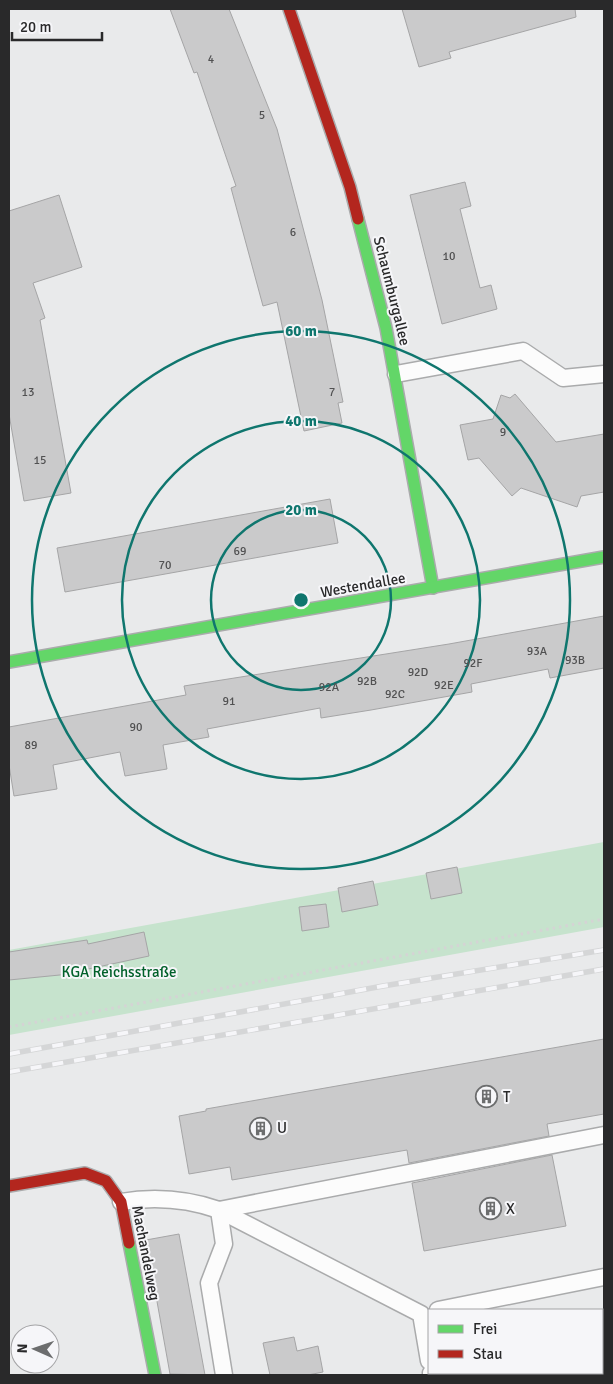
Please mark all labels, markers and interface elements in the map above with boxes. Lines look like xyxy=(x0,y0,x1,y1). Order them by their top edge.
scale bar xyxy=(12,10,102,42)
text: 20 m xyxy=(20,18,51,36)
house number: 4 xyxy=(208,52,215,67)
house number: 5 xyxy=(259,108,265,123)
house number: 6 xyxy=(290,225,296,240)
street label: Schaumburgallee xyxy=(370,235,414,347)
house number: 10 xyxy=(443,249,455,264)
text: 60 m xyxy=(285,322,317,340)
house number: 13 xyxy=(22,385,34,400)
house number: 7 xyxy=(329,385,335,400)
text: 40 m xyxy=(285,412,317,430)
house number: 9 xyxy=(500,425,506,440)
house number: 15 xyxy=(34,453,46,468)
text: 20 m xyxy=(285,501,317,519)
house number: 69 xyxy=(234,544,246,559)
house number: 70 xyxy=(159,558,171,573)
street label: Westendallee xyxy=(319,569,407,601)
centre of rings xyxy=(292,591,310,609)
house number: 93A xyxy=(527,644,548,659)
house number: 93B xyxy=(565,653,585,668)
house number: 92F xyxy=(463,656,483,671)
house number: 92D xyxy=(408,665,429,680)
house number: 92B xyxy=(357,674,377,689)
house number: 92E xyxy=(434,678,454,693)
house number: 92A xyxy=(319,680,340,695)
house number: 92C xyxy=(385,687,405,702)
house number: 91 xyxy=(223,694,235,709)
house number: 90 xyxy=(130,720,142,735)
house number: 89 xyxy=(25,738,37,753)
park label: KGA Reichsstraße xyxy=(62,963,176,981)
building icon: T xyxy=(475,1085,499,1109)
place label: T xyxy=(503,1088,511,1106)
building icon: U xyxy=(249,1116,273,1140)
place label: U xyxy=(277,1119,287,1137)
building icon: X xyxy=(478,1197,502,1221)
place label: X xyxy=(506,1200,515,1218)
street label: Machandelweg xyxy=(128,1204,164,1302)
legend xyxy=(428,1309,603,1374)
text: Frei xyxy=(473,1320,497,1338)
north arrow xyxy=(10,1324,60,1374)
text: N xyxy=(14,1343,31,1354)
text: Stau xyxy=(473,1345,502,1363)

